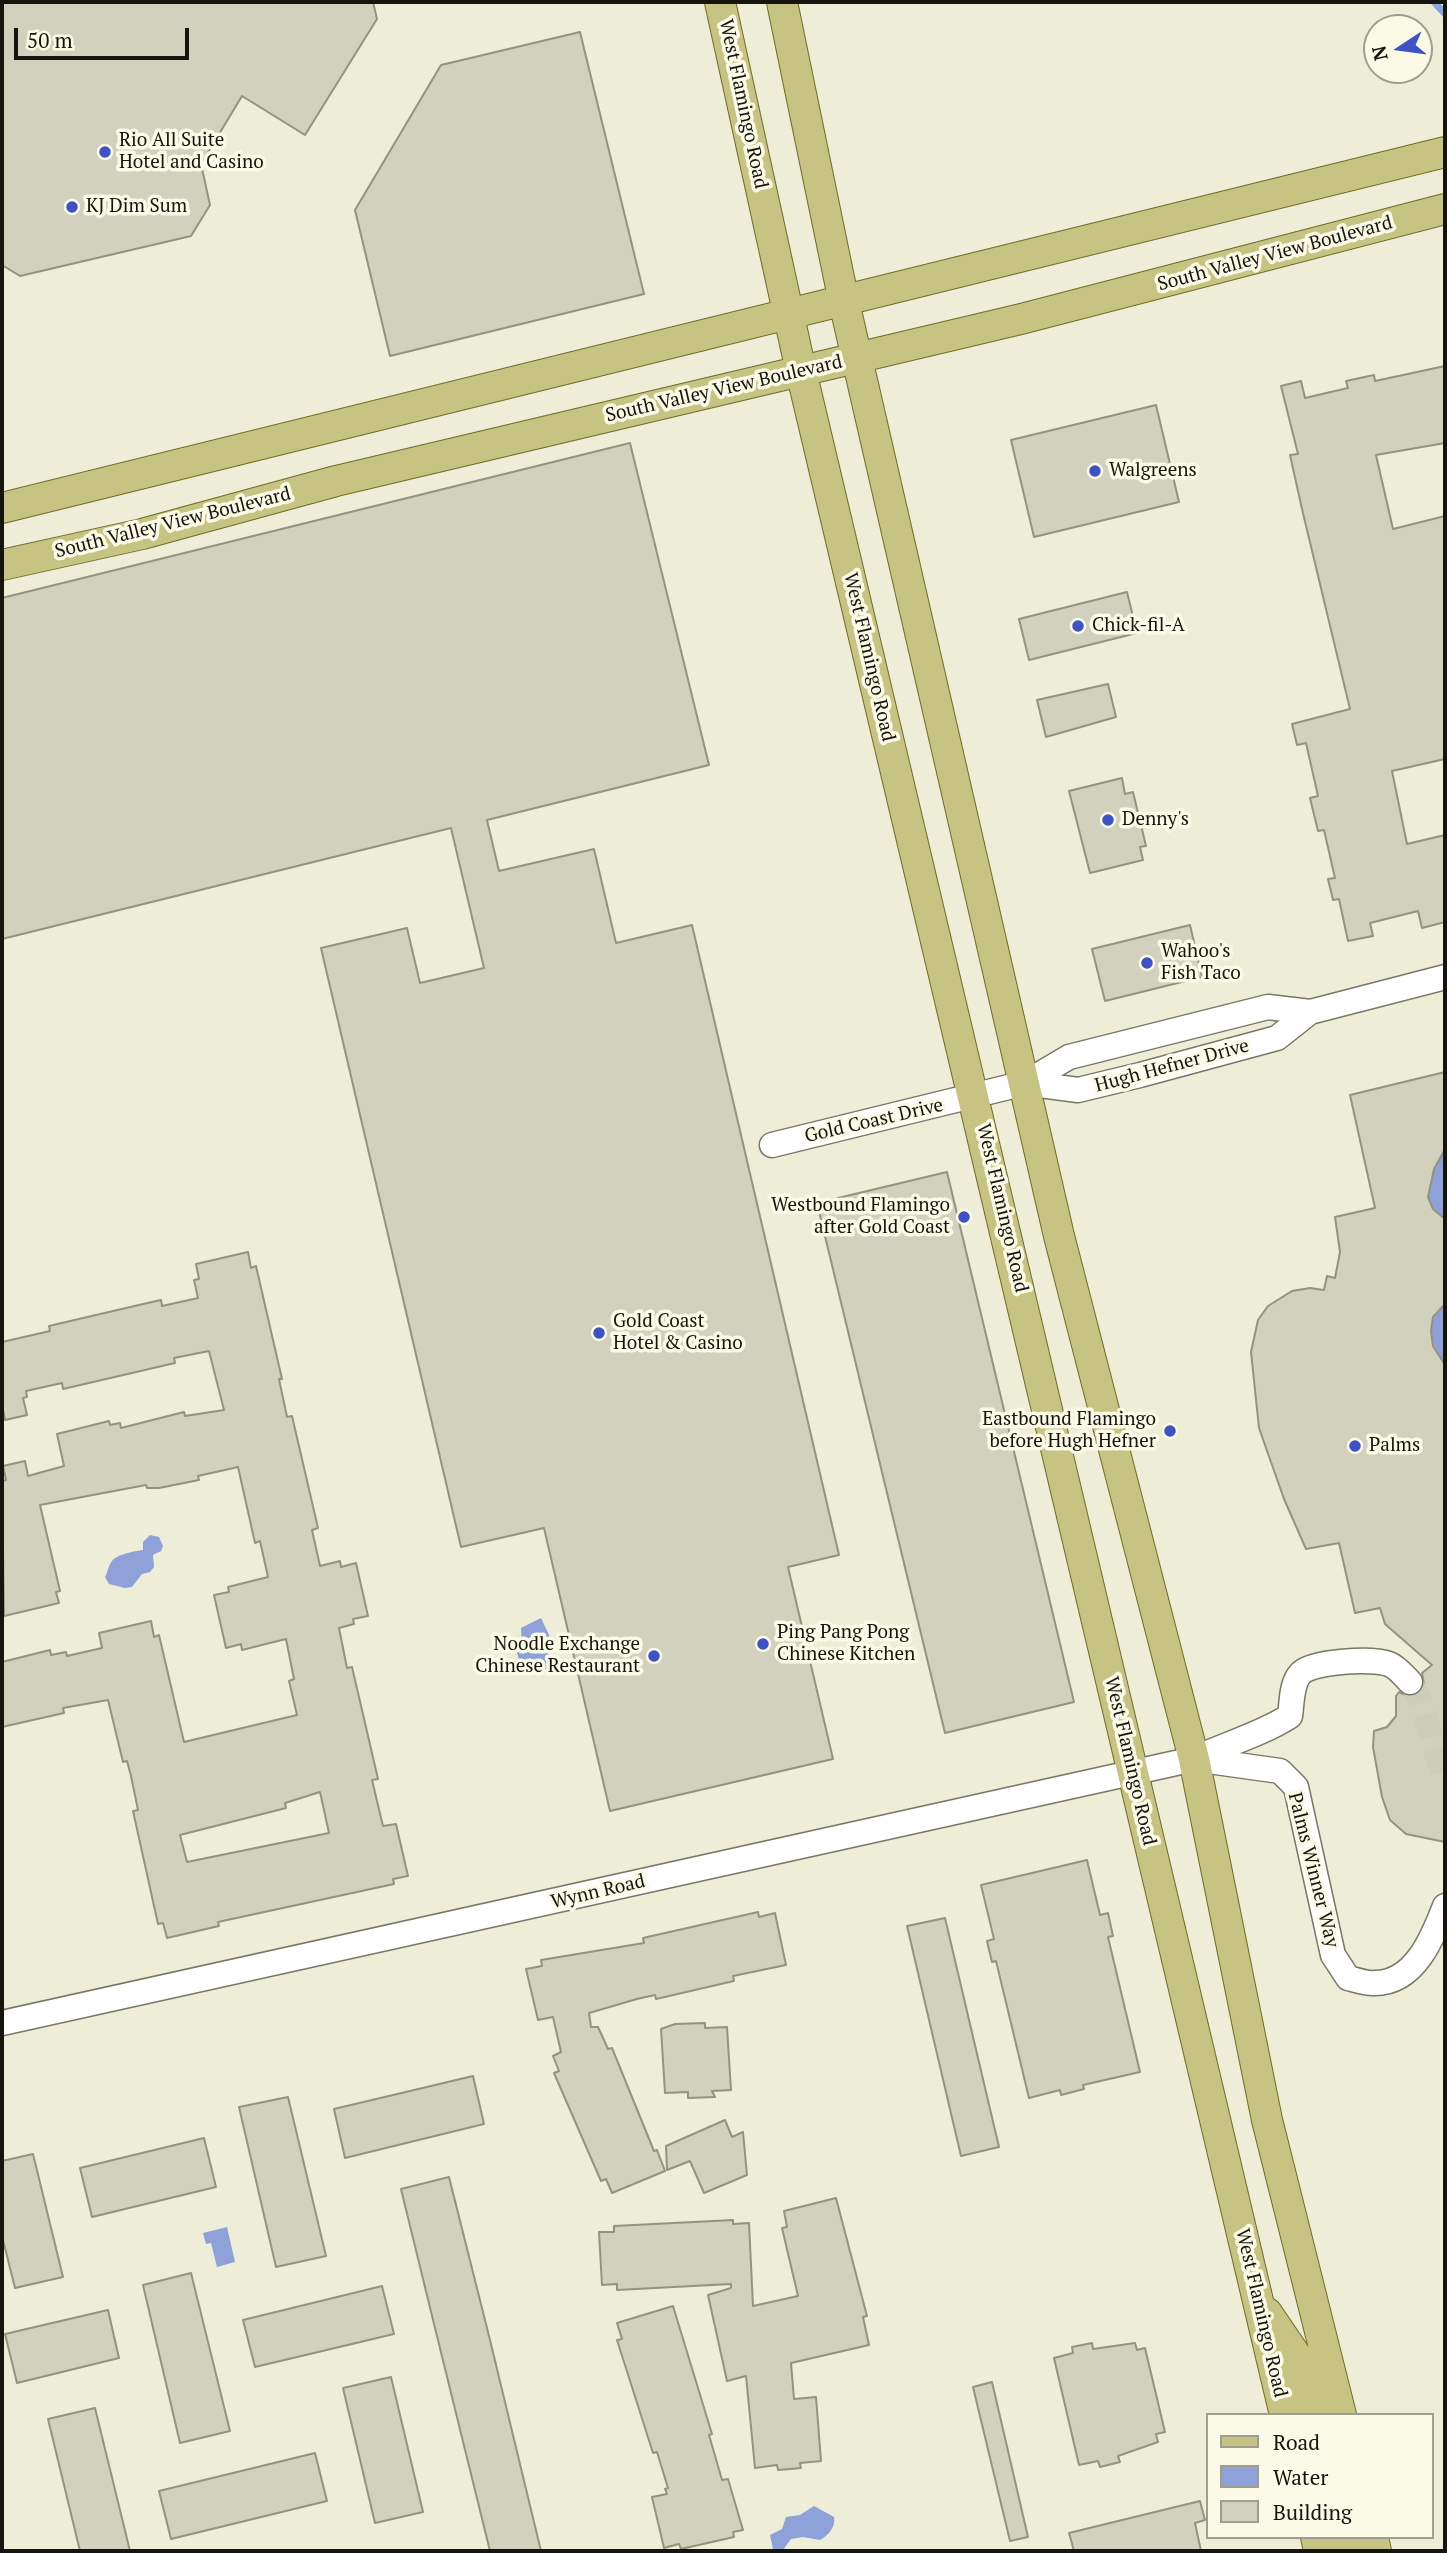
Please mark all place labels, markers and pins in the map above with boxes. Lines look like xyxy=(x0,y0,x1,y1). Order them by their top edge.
place label: Rio All Suite Hotel and Casino xyxy=(119,130,264,174)
marker: Rio All Suite Hotel and Casino xyxy=(97,144,113,160)
place label: KJ Dim Sum xyxy=(86,196,187,218)
marker: KJ Dim Sum xyxy=(64,199,80,215)
place label: Walgreens xyxy=(1109,460,1197,482)
marker: Walgreens xyxy=(1087,463,1103,479)
place label: Chick-fil-A xyxy=(1092,615,1185,637)
marker: Chick-fil-A xyxy=(1070,618,1086,634)
place label: Denny's xyxy=(1122,809,1189,831)
marker: Denny's xyxy=(1100,812,1116,828)
place label: Wahoo's Fish Taco xyxy=(1161,941,1241,985)
marker: Wahoo's Fish Taco xyxy=(1139,955,1155,971)
place label: Westbound Flamingo after Gold Coast xyxy=(771,1195,950,1239)
marker: Westbound Flamingo after Gold Coast xyxy=(956,1209,972,1225)
place label: Gold Coast Hotel & Casino xyxy=(613,1311,743,1355)
marker: Gold Coast Hotel & Casino xyxy=(591,1325,607,1341)
place label: Eastbound Flamingo before Hugh Hefner xyxy=(982,1409,1156,1453)
marker: Eastbound Flamingo before Hugh Hefner xyxy=(1162,1423,1178,1439)
place label: Palms xyxy=(1369,1435,1420,1457)
marker: Palms xyxy=(1347,1438,1363,1454)
place label: Ping Pang Pong Chinese Kitchen xyxy=(777,1622,915,1666)
place label: Noodle Exchange Chinese Restaurant xyxy=(475,1634,640,1678)
marker: Ping Pang Pong Chinese Kitchen xyxy=(755,1636,771,1652)
marker: Noodle Exchange Chinese Restaurant xyxy=(646,1648,662,1664)

